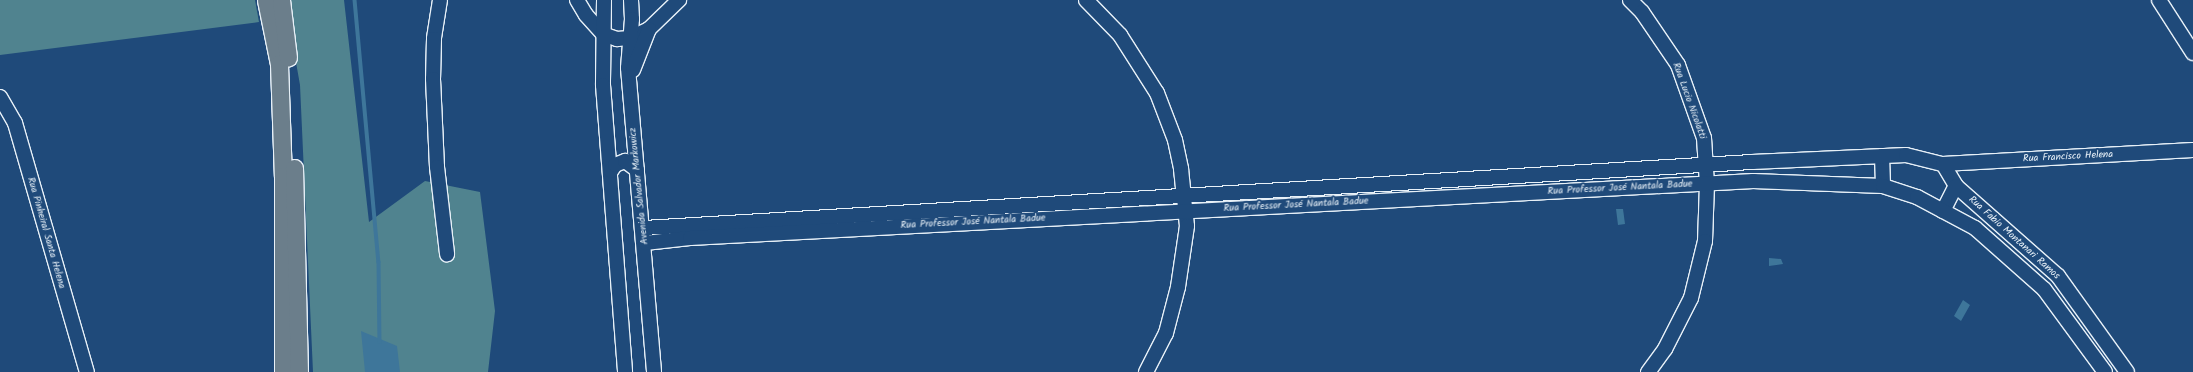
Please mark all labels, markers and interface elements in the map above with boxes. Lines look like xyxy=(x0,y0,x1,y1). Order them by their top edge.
street label: Rua Lucio Nicolatti xyxy=(1670,61,1708,141)
street label: Avenida Salvador Markowicz xyxy=(627,127,651,245)
street label: Rua Francisco Helena xyxy=(2023,149,2113,165)
street label: Rua Pinheiral Santa Helena xyxy=(24,176,68,290)
street label: Rua Professor José Nantala Badue xyxy=(1547,178,1693,198)
street label: Rua Fabio Montanari Ramos xyxy=(1966,194,2062,282)
street label: Rua Professor José Nantala Badue xyxy=(1223,195,1369,215)
street label: Rua Professor José Nantala Badue xyxy=(900,212,1046,232)

